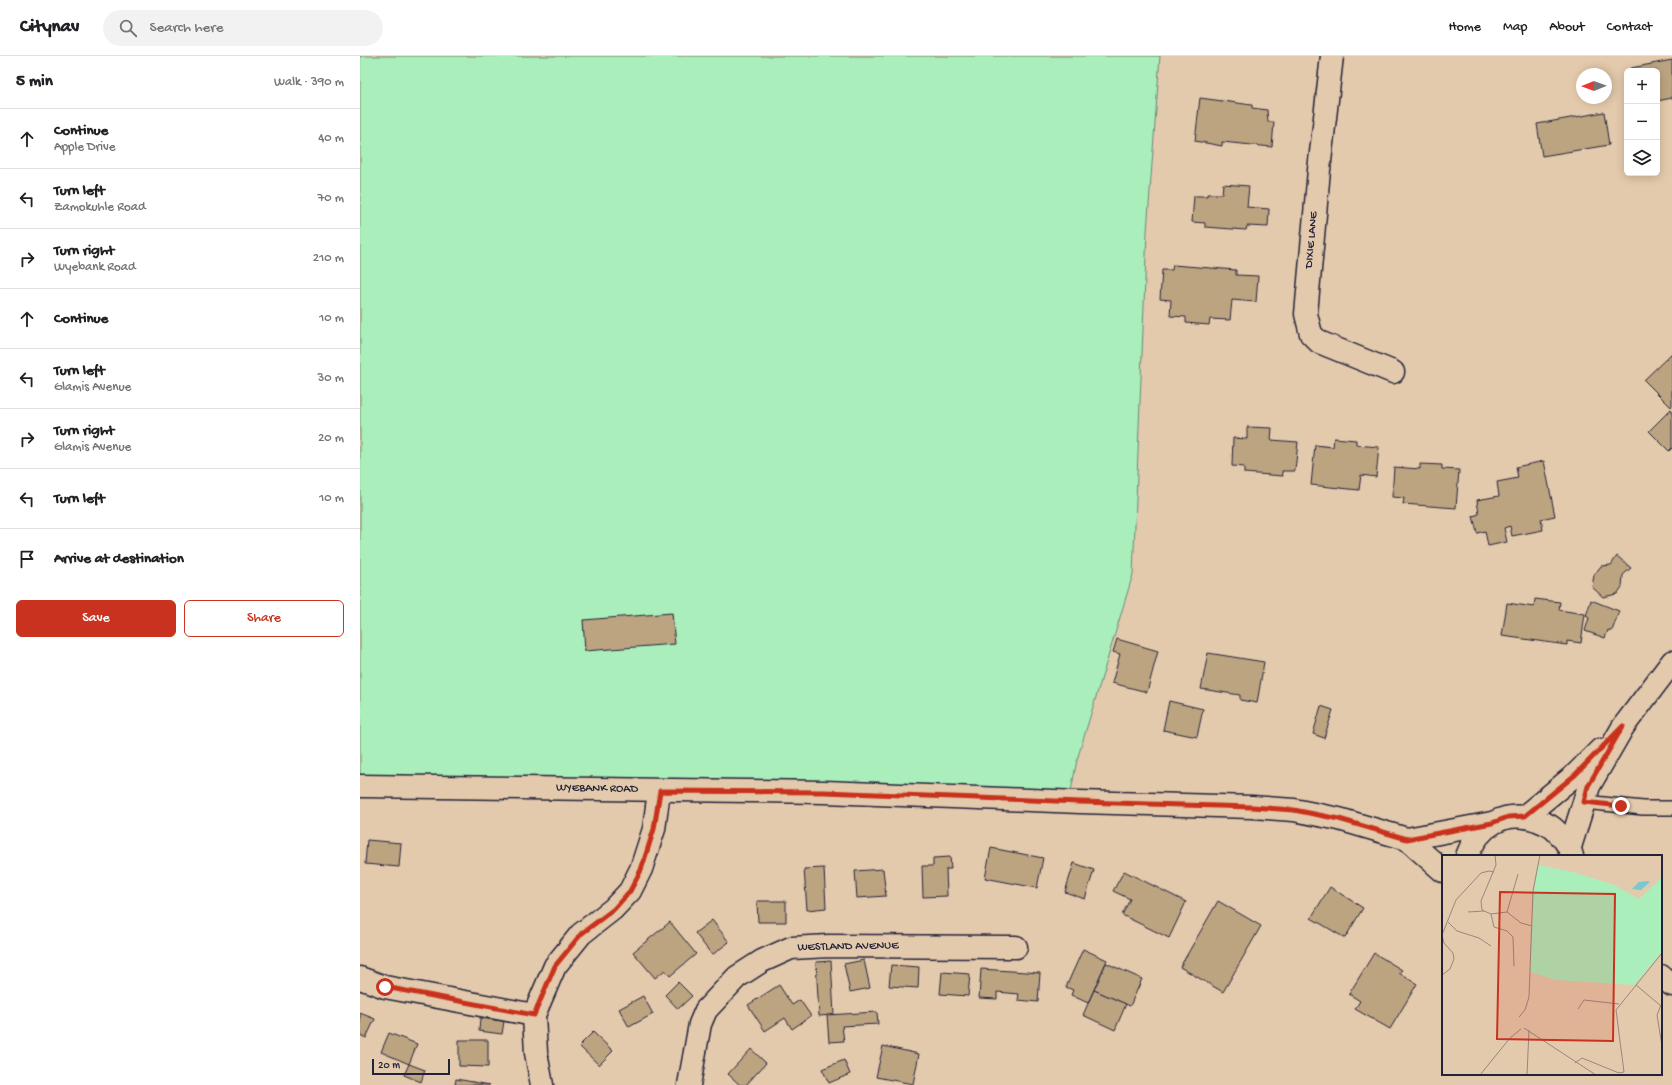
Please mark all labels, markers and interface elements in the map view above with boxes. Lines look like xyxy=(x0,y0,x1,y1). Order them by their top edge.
search box xyxy=(103,10,383,46)
text: Citynav xyxy=(20,16,79,39)
icon: search xyxy=(117,17,139,39)
text: Search here xyxy=(149,19,223,37)
text: Home xyxy=(1449,19,1481,36)
text: Map xyxy=(1503,19,1527,36)
text: About xyxy=(1549,19,1585,36)
text: Contact xyxy=(1607,19,1652,36)
north arrow xyxy=(1576,68,1612,104)
map controls xyxy=(1624,68,1660,176)
button: + xyxy=(1624,68,1660,104)
text: 5 min xyxy=(16,72,53,92)
text: Walk · 390 m xyxy=(274,75,344,90)
button: − xyxy=(1624,104,1660,140)
text: Continue xyxy=(54,122,108,140)
icon: ahead xyxy=(16,128,38,150)
text: 40 m xyxy=(318,131,344,146)
text: Apple Drive xyxy=(54,140,115,155)
button: layers xyxy=(1624,140,1660,176)
text: Turn left xyxy=(54,182,105,200)
icon: left xyxy=(16,188,38,210)
text: 70 m xyxy=(318,191,344,206)
text: Zamokuhle Road xyxy=(54,200,146,215)
street label: DIXIE LANE xyxy=(1302,210,1322,270)
text: Turn right xyxy=(54,242,114,260)
icon: right xyxy=(16,248,38,270)
text: 210 m xyxy=(313,251,344,266)
text: Wyebank Road xyxy=(54,260,136,275)
icon: ahead xyxy=(16,308,38,330)
text: Continue xyxy=(54,310,108,328)
text: 10 m xyxy=(319,311,344,326)
text: Turn left xyxy=(54,362,105,380)
icon: left xyxy=(16,368,38,390)
text: 30 m xyxy=(318,371,344,386)
text: Glamis Avenue xyxy=(54,380,131,395)
text: Turn right xyxy=(54,422,114,440)
icon: right xyxy=(16,428,38,450)
text: 20 m xyxy=(318,431,344,446)
text: Glamis Avenue xyxy=(54,440,131,455)
icon: left xyxy=(16,488,38,510)
text: Turn left xyxy=(54,490,105,508)
text: 10 m xyxy=(319,491,344,506)
icon: arrive xyxy=(16,548,38,570)
text: Arrive at destination xyxy=(54,550,184,568)
button: Save xyxy=(16,600,176,637)
button: Share xyxy=(184,600,344,637)
street label: WYEBANK ROAD xyxy=(556,781,638,797)
route end xyxy=(1612,797,1630,815)
inset map xyxy=(1442,855,1662,1075)
street label: WESTLAND AVENUE xyxy=(797,939,899,955)
route start xyxy=(376,978,394,996)
scale bar xyxy=(372,1057,450,1076)
text: 20 m xyxy=(378,1060,400,1072)

